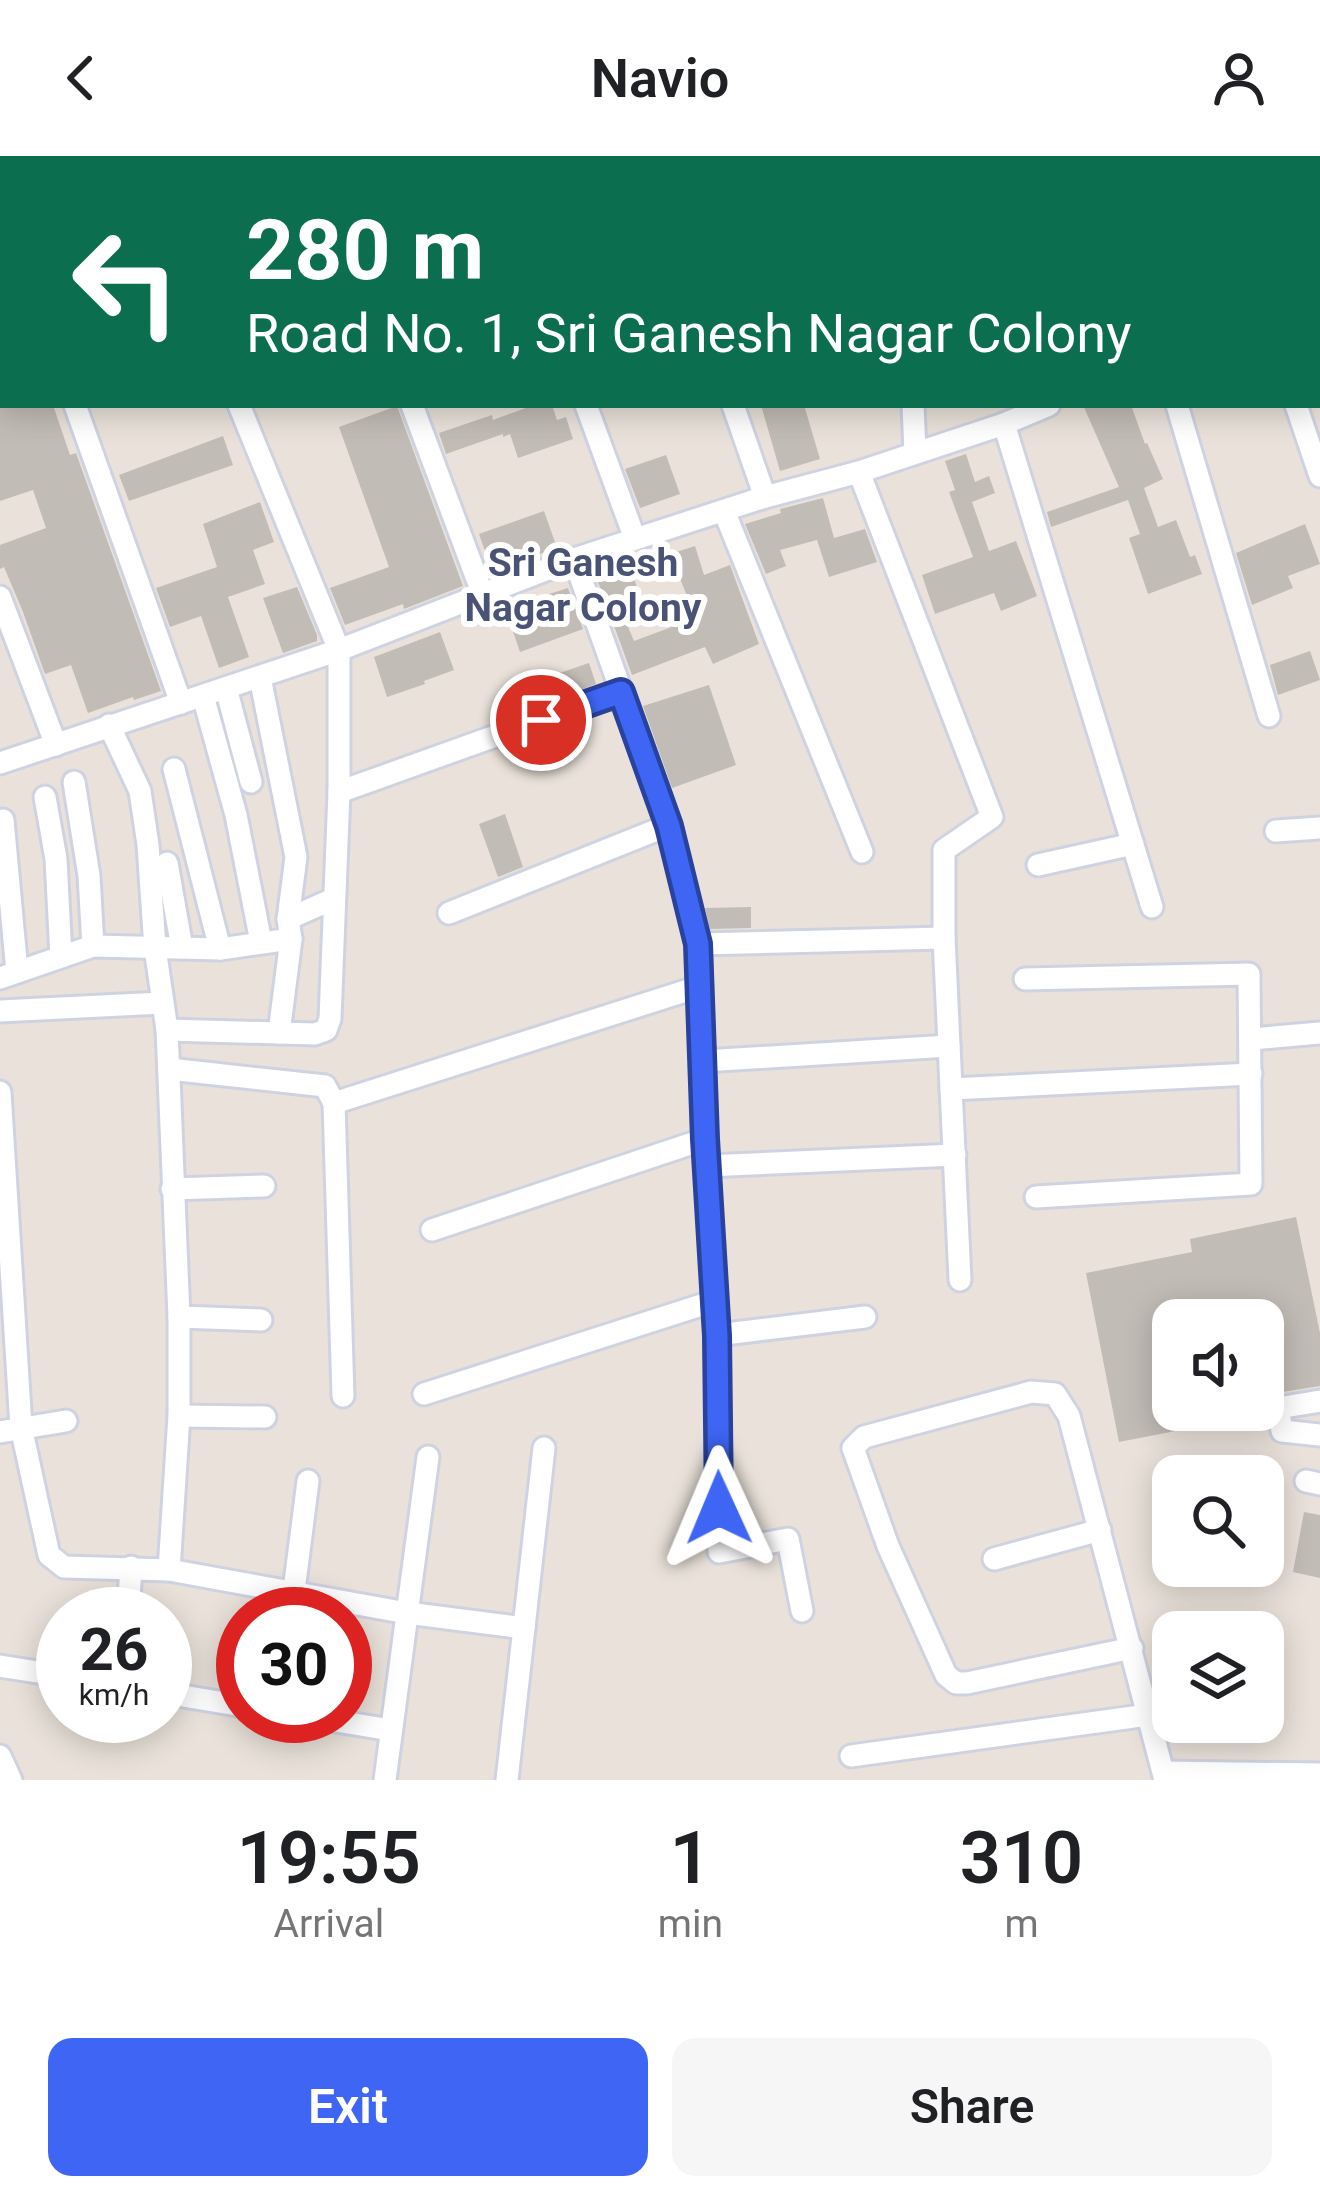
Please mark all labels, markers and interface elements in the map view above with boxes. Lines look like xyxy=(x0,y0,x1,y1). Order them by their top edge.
icon: back xyxy=(48,45,114,111)
icon: person xyxy=(1206,45,1272,111)
text: Navio xyxy=(591,47,729,110)
text: 280 m xyxy=(246,201,484,300)
icon: left xyxy=(48,204,204,360)
text: Road No. 1, Sri Ganesh Nagar Colony xyxy=(246,302,1132,365)
district label: Sri Ganesh Nagar Colony xyxy=(465,540,702,631)
pin xyxy=(490,669,592,771)
icon: arrive xyxy=(508,687,574,753)
map controls xyxy=(1152,1299,1284,1743)
button: sound xyxy=(1152,1299,1284,1431)
position arrow xyxy=(656,1445,782,1571)
button: search xyxy=(1152,1455,1284,1587)
speed limit sign: 30 xyxy=(216,1587,372,1743)
button: layers xyxy=(1152,1611,1284,1743)
text: 26 xyxy=(80,1614,148,1685)
text: km/h xyxy=(79,1677,149,1712)
text: 19:55 xyxy=(237,1816,421,1901)
text: 1 xyxy=(670,1816,711,1901)
text: 310 xyxy=(960,1816,1083,1901)
text: Arrival xyxy=(274,1901,384,1947)
text: min xyxy=(658,1901,723,1947)
text: m xyxy=(1004,1901,1039,1947)
button: Exit xyxy=(48,2038,648,2176)
button: Share xyxy=(672,2038,1272,2176)

